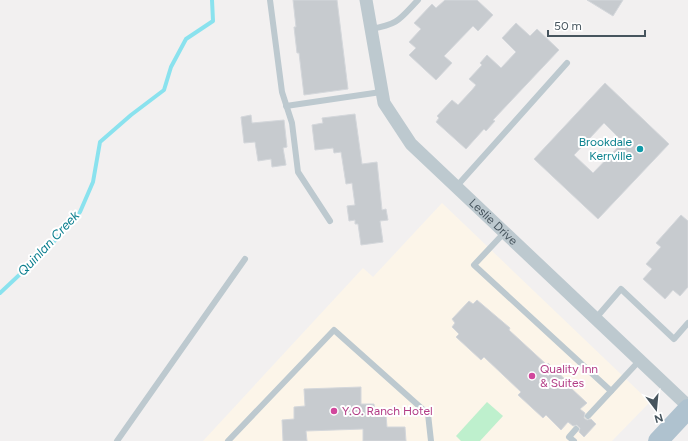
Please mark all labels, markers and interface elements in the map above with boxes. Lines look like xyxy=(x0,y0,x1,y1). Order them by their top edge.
scale bar xyxy=(548,12,645,38)
text: 50 m xyxy=(554,19,582,33)
place label: Brookdale Kerrville xyxy=(579,135,632,163)
marker: Brookdale Kerrville xyxy=(635,144,645,154)
street label: Leslie Drive xyxy=(466,196,521,248)
water label: Quinlan Creek xyxy=(15,207,83,279)
place label: Quality Inn & Suites xyxy=(540,362,598,390)
marker: Quality Inn & Suites xyxy=(527,371,537,381)
north arrow xyxy=(636,389,676,429)
place label: Y.O. Ranch Hotel xyxy=(342,404,433,418)
marker: Y.O. Ranch Hotel xyxy=(329,406,339,416)
text: N xyxy=(653,411,665,426)

